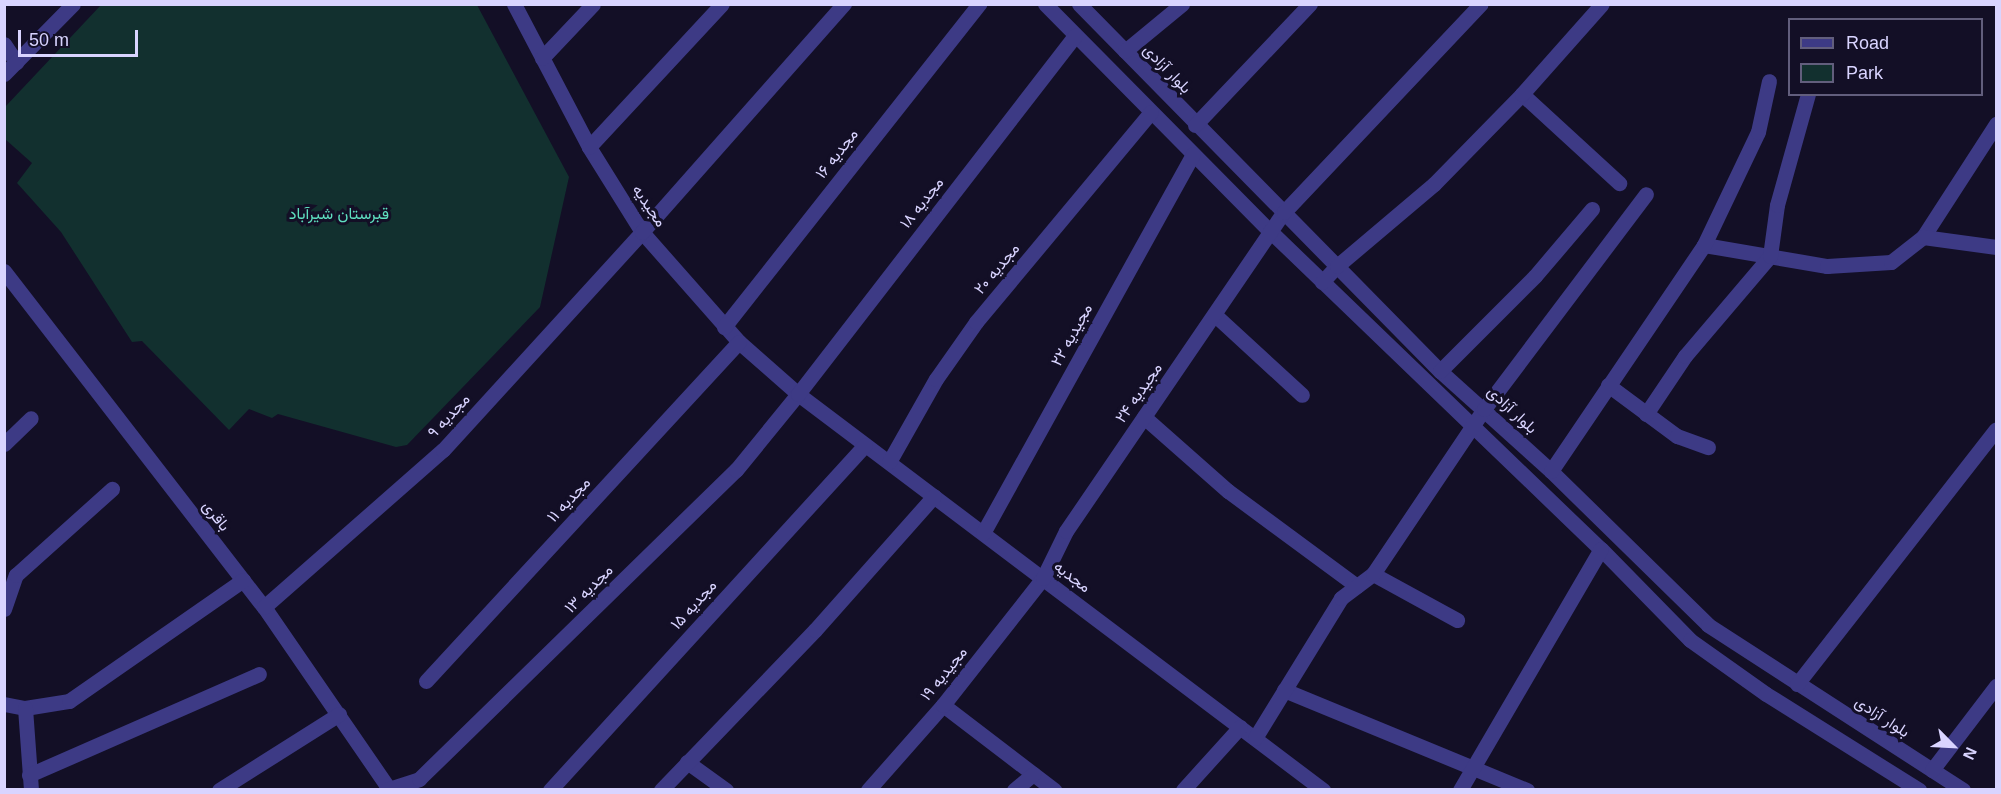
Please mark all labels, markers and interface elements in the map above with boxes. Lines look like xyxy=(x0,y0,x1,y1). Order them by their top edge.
scale bar xyxy=(21,18,141,56)
legend xyxy=(1788,18,1983,96)
text: 50 m xyxy=(29,30,69,50)
text: Road xyxy=(1846,33,1889,53)
street label: بلوار آزادی xyxy=(1139,40,1195,98)
text: Park xyxy=(1846,63,1883,83)
street label: مجدیه ۱۶ xyxy=(812,125,862,183)
street label: مجدیه ۱۸ xyxy=(896,174,948,232)
street label: مجیدیه xyxy=(628,181,670,231)
park label: قبرستان شیرآباد xyxy=(289,204,389,224)
street label: مجدیه ۲۰ xyxy=(970,240,1024,298)
street label: مجیدیه ۲۲ xyxy=(1047,301,1097,369)
street label: مجیدیه ۲۴ xyxy=(1111,359,1167,427)
street label: بلوار آزادی xyxy=(1483,382,1541,438)
street label: مجدیه ۹ xyxy=(424,390,474,442)
street label: مجدیه ۱۱ xyxy=(543,473,595,527)
street label: باقری xyxy=(198,497,234,535)
street label: مجدیه xyxy=(1050,557,1094,597)
street label: مجدیه ۱۳ xyxy=(561,561,617,617)
street label: مجدیه ۱۵ xyxy=(667,576,721,634)
street label: مجیدیه ۱۹ xyxy=(916,643,972,705)
street label: بلوار آزادی xyxy=(1851,692,1913,742)
north arrow xyxy=(1923,716,1983,776)
text: N xyxy=(1960,745,1980,762)

